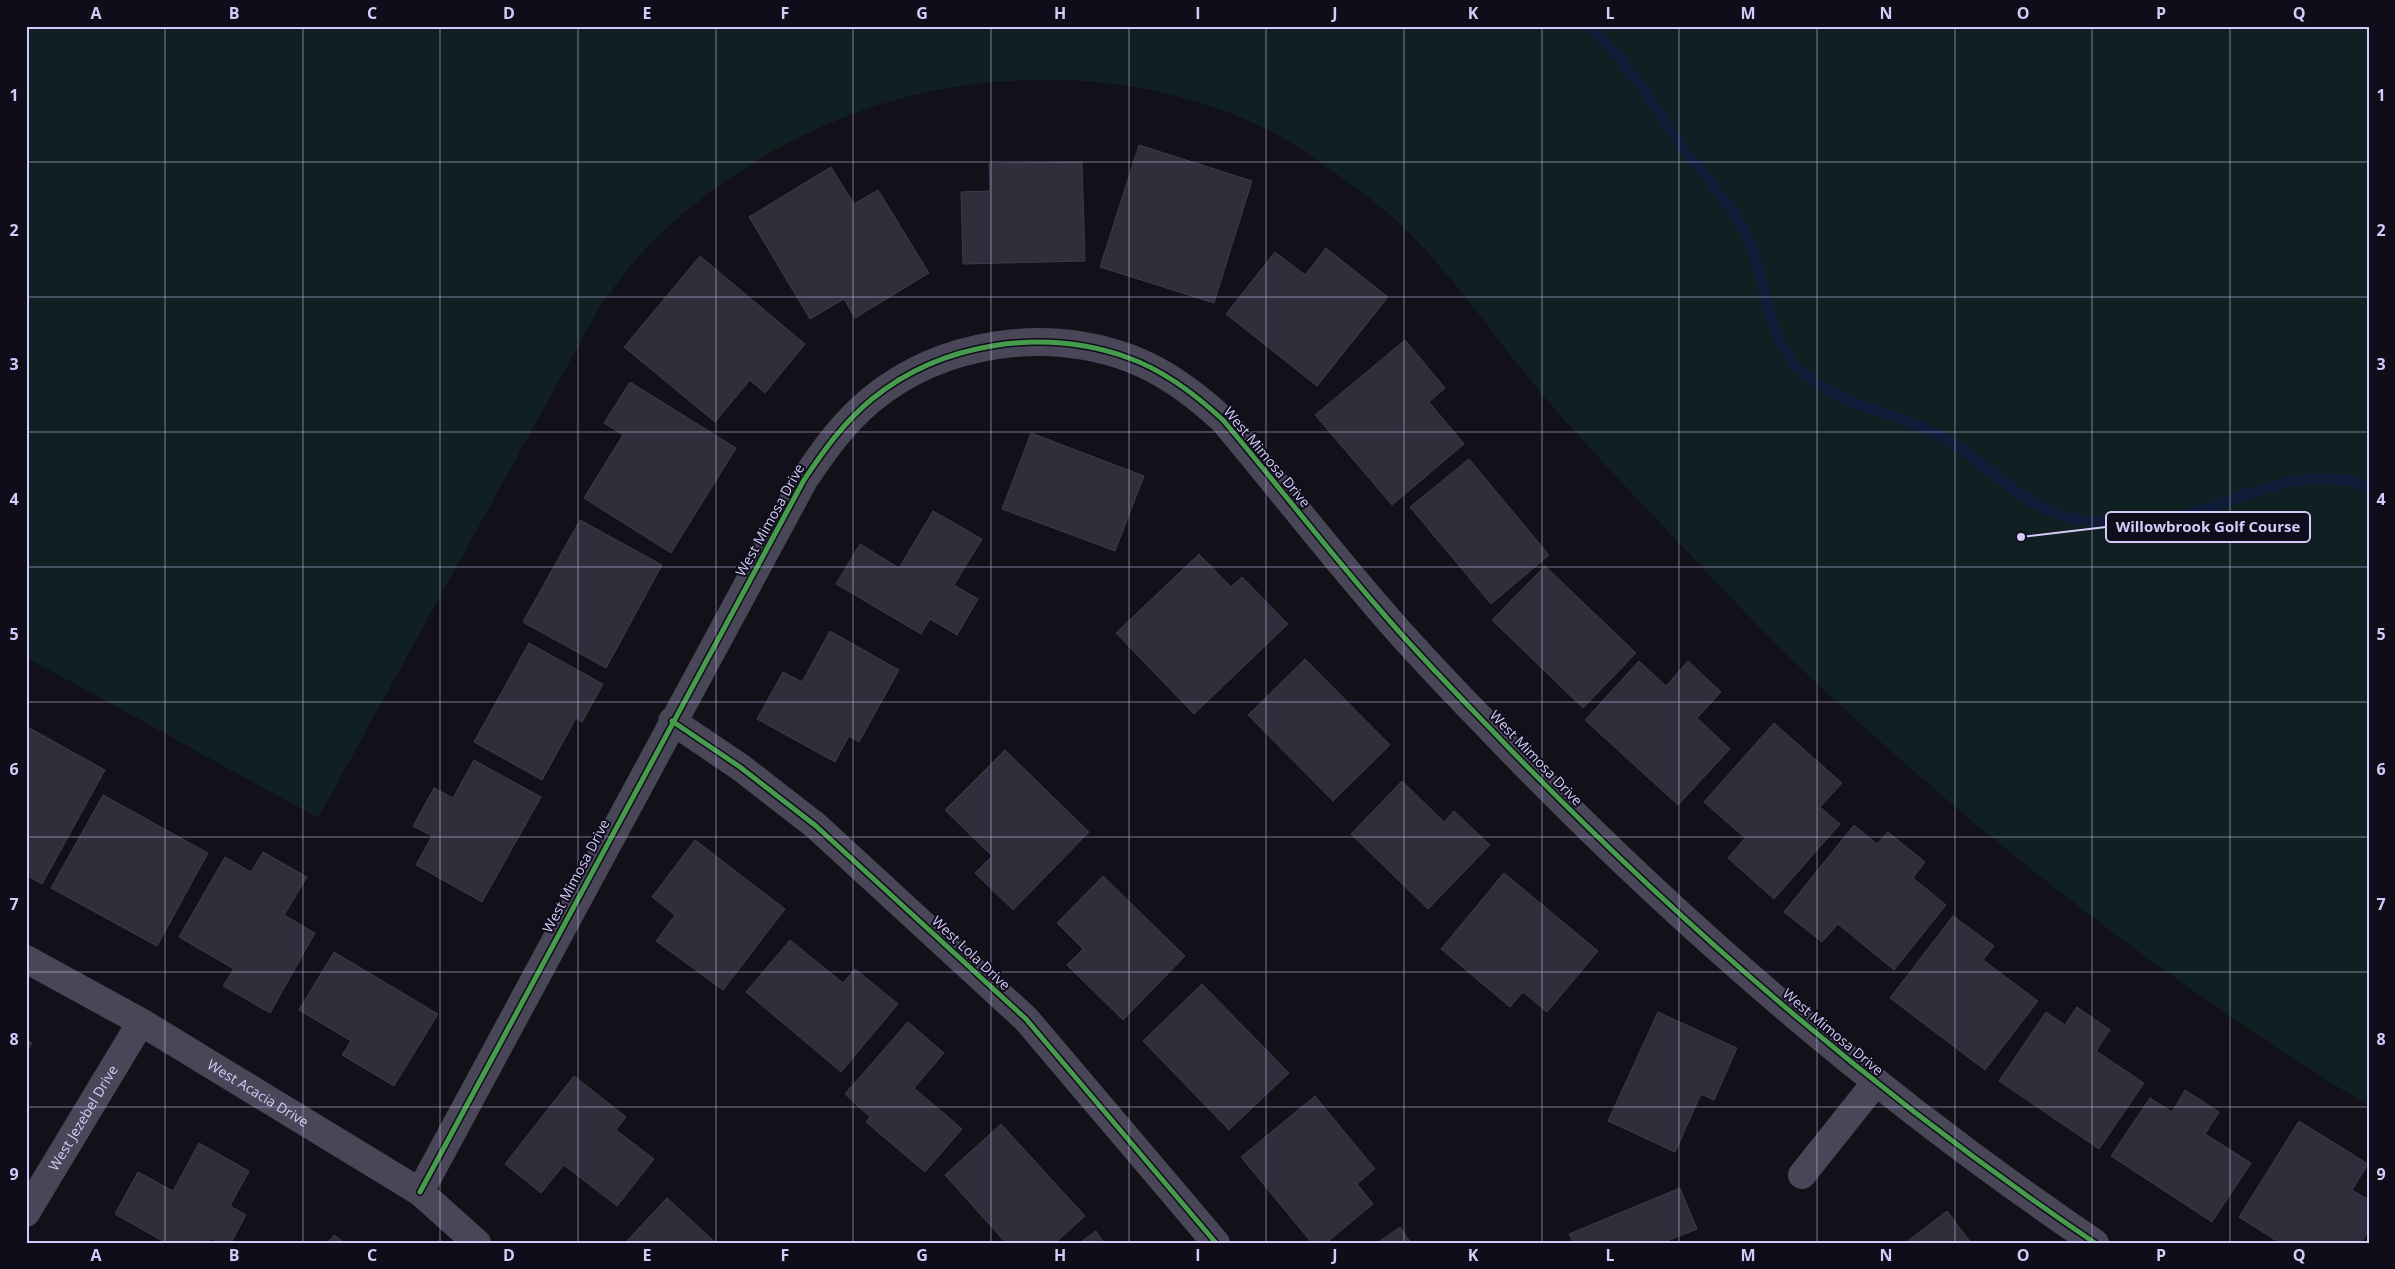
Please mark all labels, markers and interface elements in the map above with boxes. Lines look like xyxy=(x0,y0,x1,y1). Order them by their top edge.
text: A xyxy=(90,2,102,24)
text: B xyxy=(229,2,239,24)
text: C xyxy=(367,2,377,24)
text: D xyxy=(503,2,515,24)
text: E xyxy=(643,2,652,24)
text: F xyxy=(781,2,789,24)
text: G xyxy=(916,2,928,24)
text: H xyxy=(1054,2,1066,24)
text: I xyxy=(1195,2,1201,24)
text: J xyxy=(1330,2,1338,24)
text: K xyxy=(1468,2,1479,24)
text: L xyxy=(1605,2,1615,24)
text: M xyxy=(1740,2,1756,24)
text: N xyxy=(1879,2,1893,24)
text: O xyxy=(2017,2,2029,24)
text: P xyxy=(2156,2,2166,24)
text: Q xyxy=(2293,2,2305,24)
text: 1 xyxy=(9,84,19,106)
text: 1 xyxy=(2376,84,2386,106)
text: 2 xyxy=(9,219,19,241)
text: 2 xyxy=(2376,219,2386,241)
text: 3 xyxy=(9,353,19,375)
text: 3 xyxy=(2376,353,2386,375)
street label: West Mimosa Drive xyxy=(1220,402,1315,511)
street label: West Mimosa Drive xyxy=(731,460,808,579)
text: 4 xyxy=(9,488,19,510)
text: 4 xyxy=(2376,488,2386,510)
callout: Willowbrook Golf Course xyxy=(2106,512,2310,542)
text: Willowbrook Golf Course xyxy=(2116,516,2300,536)
text: 5 xyxy=(9,623,19,645)
text: 5 xyxy=(2376,623,2386,645)
street label: West Mimosa Drive xyxy=(1486,706,1587,810)
text: 6 xyxy=(9,758,19,780)
text: 6 xyxy=(2376,758,2386,780)
street label: West Mimosa Drive xyxy=(538,816,614,936)
text: 7 xyxy=(9,893,19,915)
text: 7 xyxy=(2376,893,2386,915)
street label: West Lola Drive xyxy=(928,911,1015,994)
street label: West Mimosa Drive xyxy=(1779,984,1888,1079)
text: 8 xyxy=(9,1028,19,1050)
text: 8 xyxy=(2376,1028,2386,1050)
street label: West Acacia Drive xyxy=(204,1055,313,1131)
street label: West Jezebel Drive xyxy=(44,1061,122,1174)
text: 9 xyxy=(9,1163,19,1185)
text: 9 xyxy=(2376,1163,2386,1185)
text: A xyxy=(90,1244,102,1266)
text: B xyxy=(229,1244,239,1266)
text: C xyxy=(367,1244,377,1266)
text: D xyxy=(503,1244,515,1266)
text: E xyxy=(643,1244,652,1266)
text: F xyxy=(781,1244,789,1266)
text: G xyxy=(916,1244,928,1266)
text: H xyxy=(1054,1244,1066,1266)
text: I xyxy=(1195,1244,1201,1266)
text: J xyxy=(1330,1244,1338,1266)
text: K xyxy=(1468,1244,1479,1266)
text: L xyxy=(1605,1244,1615,1266)
text: M xyxy=(1740,1244,1756,1266)
text: N xyxy=(1879,1244,1893,1266)
text: O xyxy=(2017,1244,2029,1266)
text: P xyxy=(2156,1244,2166,1266)
text: Q xyxy=(2293,1244,2305,1266)

